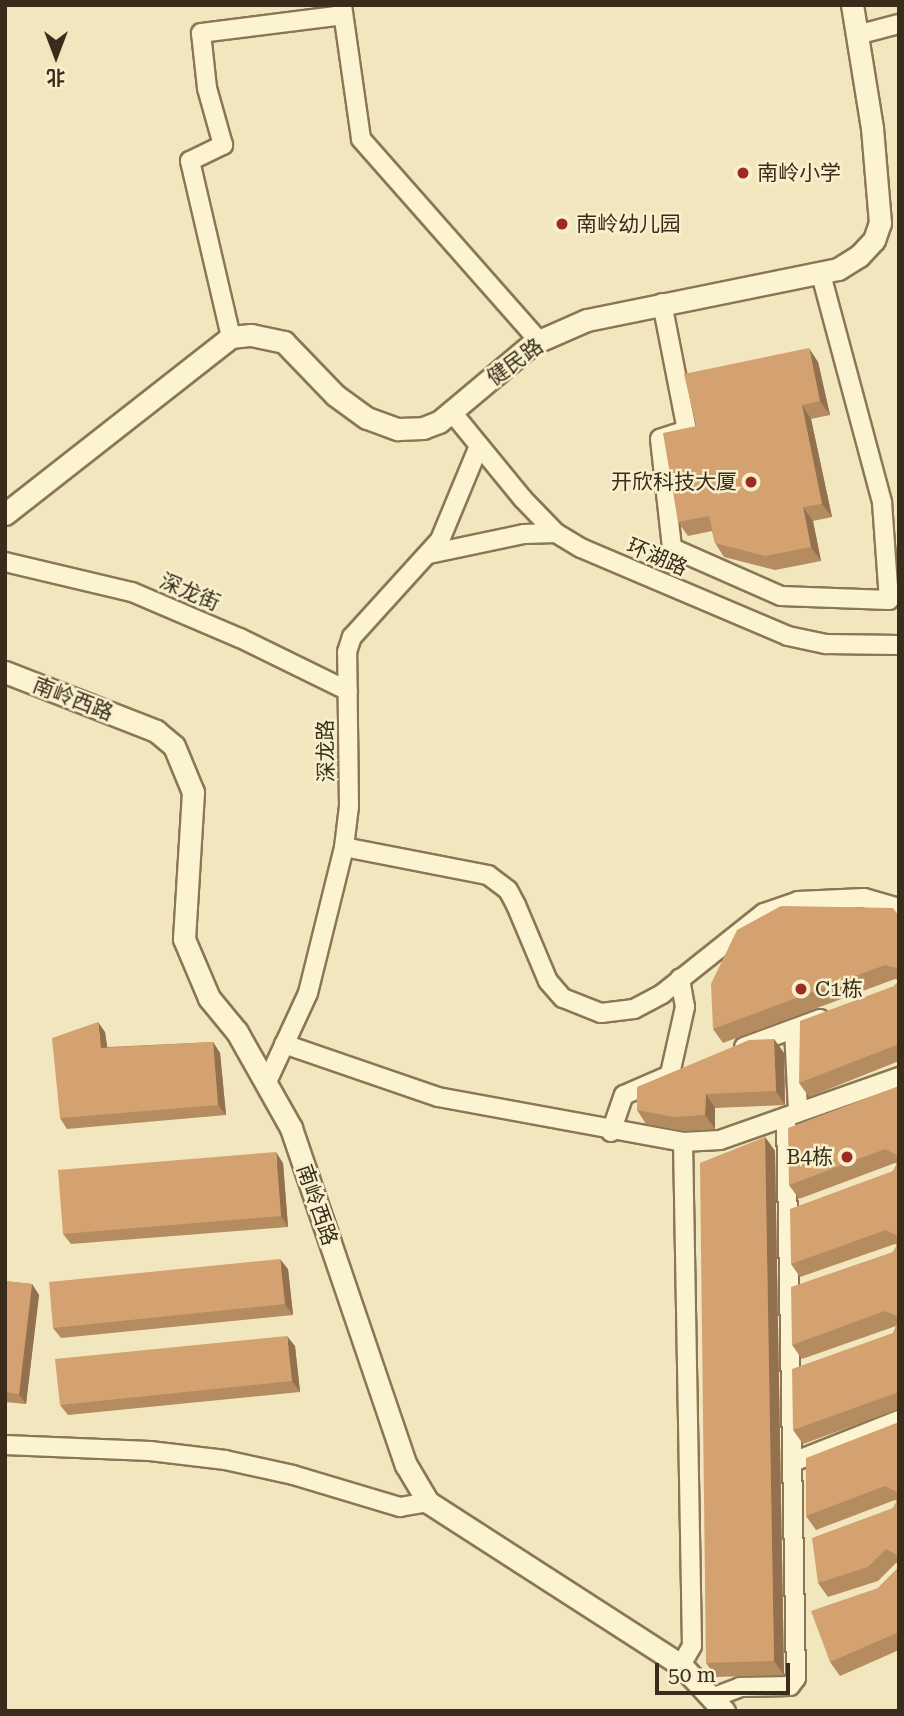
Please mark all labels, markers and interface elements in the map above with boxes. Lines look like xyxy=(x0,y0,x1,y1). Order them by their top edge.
north arrow xyxy=(21,21,91,91)
text: 北 xyxy=(47,66,66,89)
place label: 南岭小学 xyxy=(757,160,841,186)
marker: 南岭小学 xyxy=(735,165,751,181)
place label: 南岭幼儿园 xyxy=(576,211,681,237)
marker: 南岭幼儿园 xyxy=(554,216,570,232)
street label: 健民路 xyxy=(482,333,548,391)
place label: 开欣科技大厦 xyxy=(611,469,737,495)
marker: 开欣科技大厦 xyxy=(743,474,759,490)
street label: 环湖路 xyxy=(623,533,691,581)
street label: 深龙街 xyxy=(156,568,224,616)
street label: 南岭西路 xyxy=(29,672,117,726)
street label: 深龙路 xyxy=(313,719,339,783)
place label: C1栋 xyxy=(815,976,863,1002)
marker: C1栋 xyxy=(793,981,809,997)
place label: B4栋 xyxy=(786,1144,833,1170)
marker: B4栋 xyxy=(839,1149,855,1165)
street label: 南岭西路 xyxy=(291,1161,343,1249)
scale bar xyxy=(659,1650,794,1694)
text: 50 m xyxy=(668,1663,716,1687)

